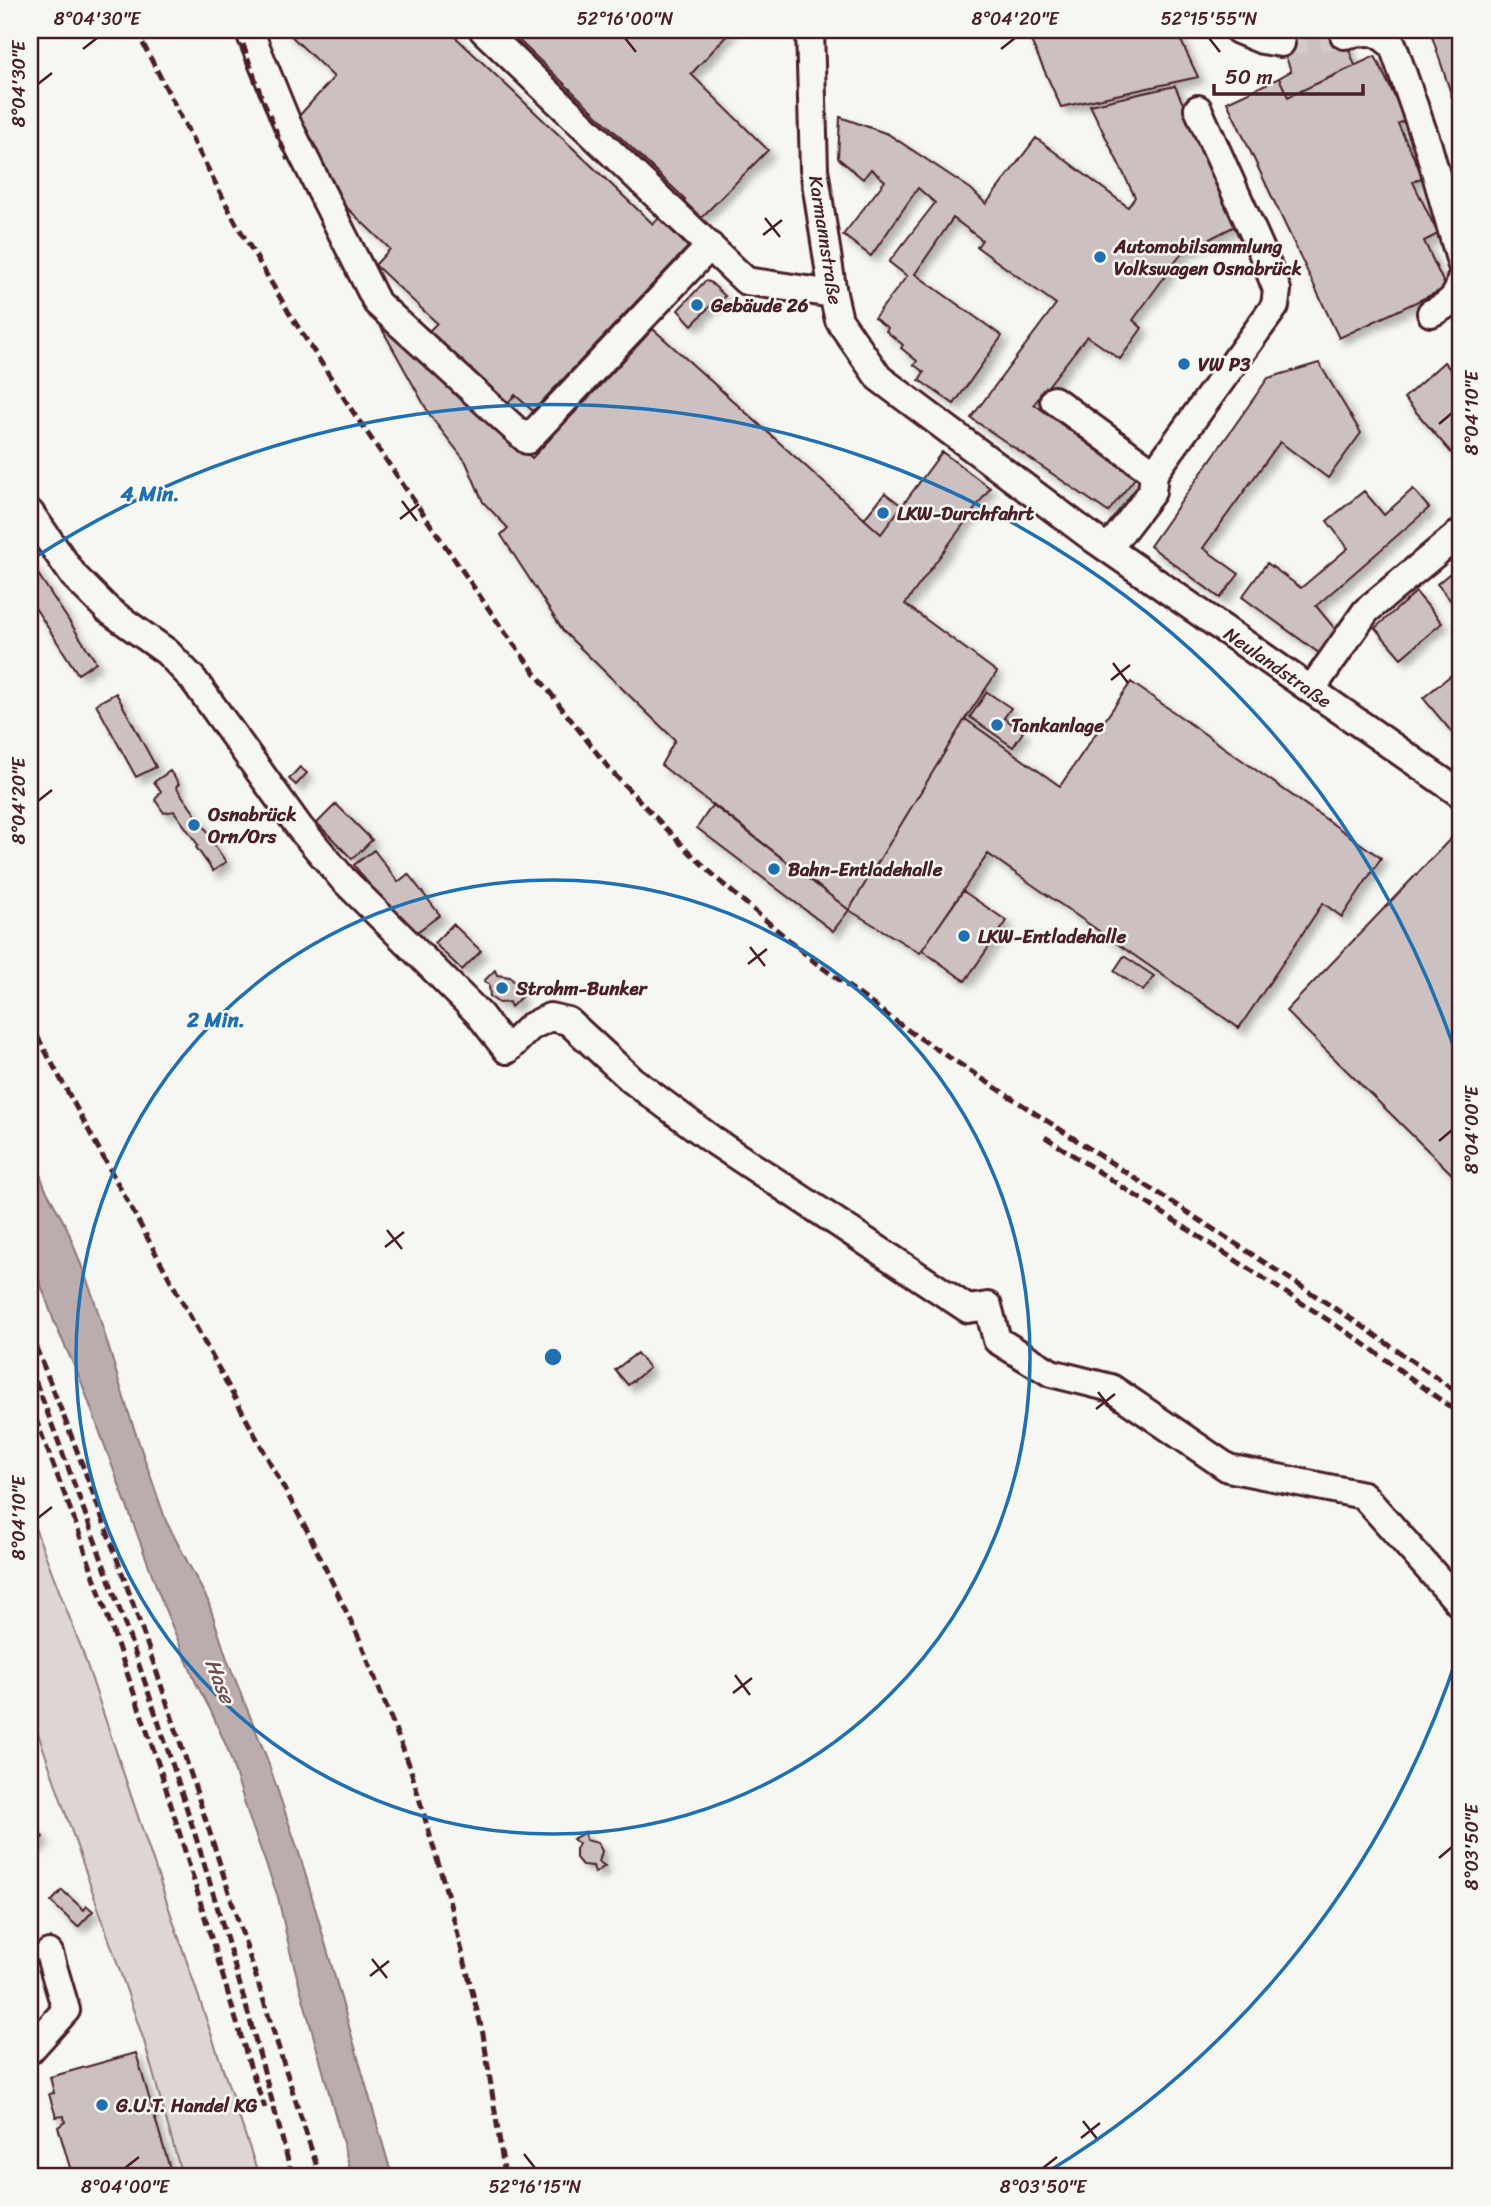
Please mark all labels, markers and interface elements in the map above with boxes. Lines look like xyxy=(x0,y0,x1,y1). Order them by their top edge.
text: 8°04'30"E xyxy=(54,3,141,35)
text: 52°16'00"N xyxy=(577,3,674,35)
text: 8°04'20"E xyxy=(971,3,1060,35)
text: 52°15'55"N xyxy=(1161,3,1258,35)
text: 8°04'30"E xyxy=(3,40,35,127)
scale bar xyxy=(1214,52,1363,96)
text: 50 m xyxy=(1225,58,1273,96)
street label: Karmannstraße xyxy=(799,173,852,307)
place label: Automobilsammlung Volkswagen Osnabrück xyxy=(1113,230,1302,285)
marker: Automobilsammlung Volkswagen Osnabrück xyxy=(1092,249,1108,265)
place label: Gebäude 26 xyxy=(710,289,809,322)
marker: Gebäude 26 xyxy=(689,297,705,313)
place label: VW P3 xyxy=(1198,348,1251,381)
marker: VW P3 xyxy=(1176,356,1192,372)
text: 8°04'10"E xyxy=(1456,370,1488,455)
text: 4 Min. xyxy=(119,475,180,513)
place label: LKW-Durchfahrt xyxy=(897,497,1035,530)
marker: LKW-Durchfahrt xyxy=(875,505,891,521)
street label: Neulandstraße xyxy=(1217,618,1339,717)
place label: Tankanlage xyxy=(1011,709,1104,742)
marker: Tankanlage xyxy=(989,717,1005,733)
text: 8°04'20"E xyxy=(3,756,35,845)
place label: Osnabrück Orn/Ors xyxy=(208,798,297,853)
marker: Osnabrück Orn/Ors xyxy=(186,817,202,833)
place label: Bahn-Entladehalle xyxy=(788,853,943,886)
marker: Bahn-Entladehalle xyxy=(766,861,782,877)
place label: LKW-Entladehalle xyxy=(978,920,1126,953)
marker: LKW-Entladehalle xyxy=(956,928,972,944)
place label: Strohm-Bunker xyxy=(515,972,649,1005)
marker: Strohm-Bunker xyxy=(494,980,510,996)
text: 2 Min. xyxy=(186,1001,245,1039)
text: 8°04'00"E xyxy=(1456,1085,1488,1174)
centre of rings xyxy=(541,1345,565,1369)
text: 8°04'10"E xyxy=(3,1475,35,1560)
water label: Hase xyxy=(194,1653,247,1711)
text: 8°03'50"E xyxy=(1456,1803,1488,1890)
place label: G.U.T. Handel KG xyxy=(115,2089,258,2122)
marker: G.U.T. Handel KG xyxy=(94,2097,110,2113)
text: 8°04'00"E xyxy=(81,2171,170,2203)
text: 52°16'15"N xyxy=(489,2171,582,2203)
text: 8°03'50"E xyxy=(1000,2171,1087,2203)

